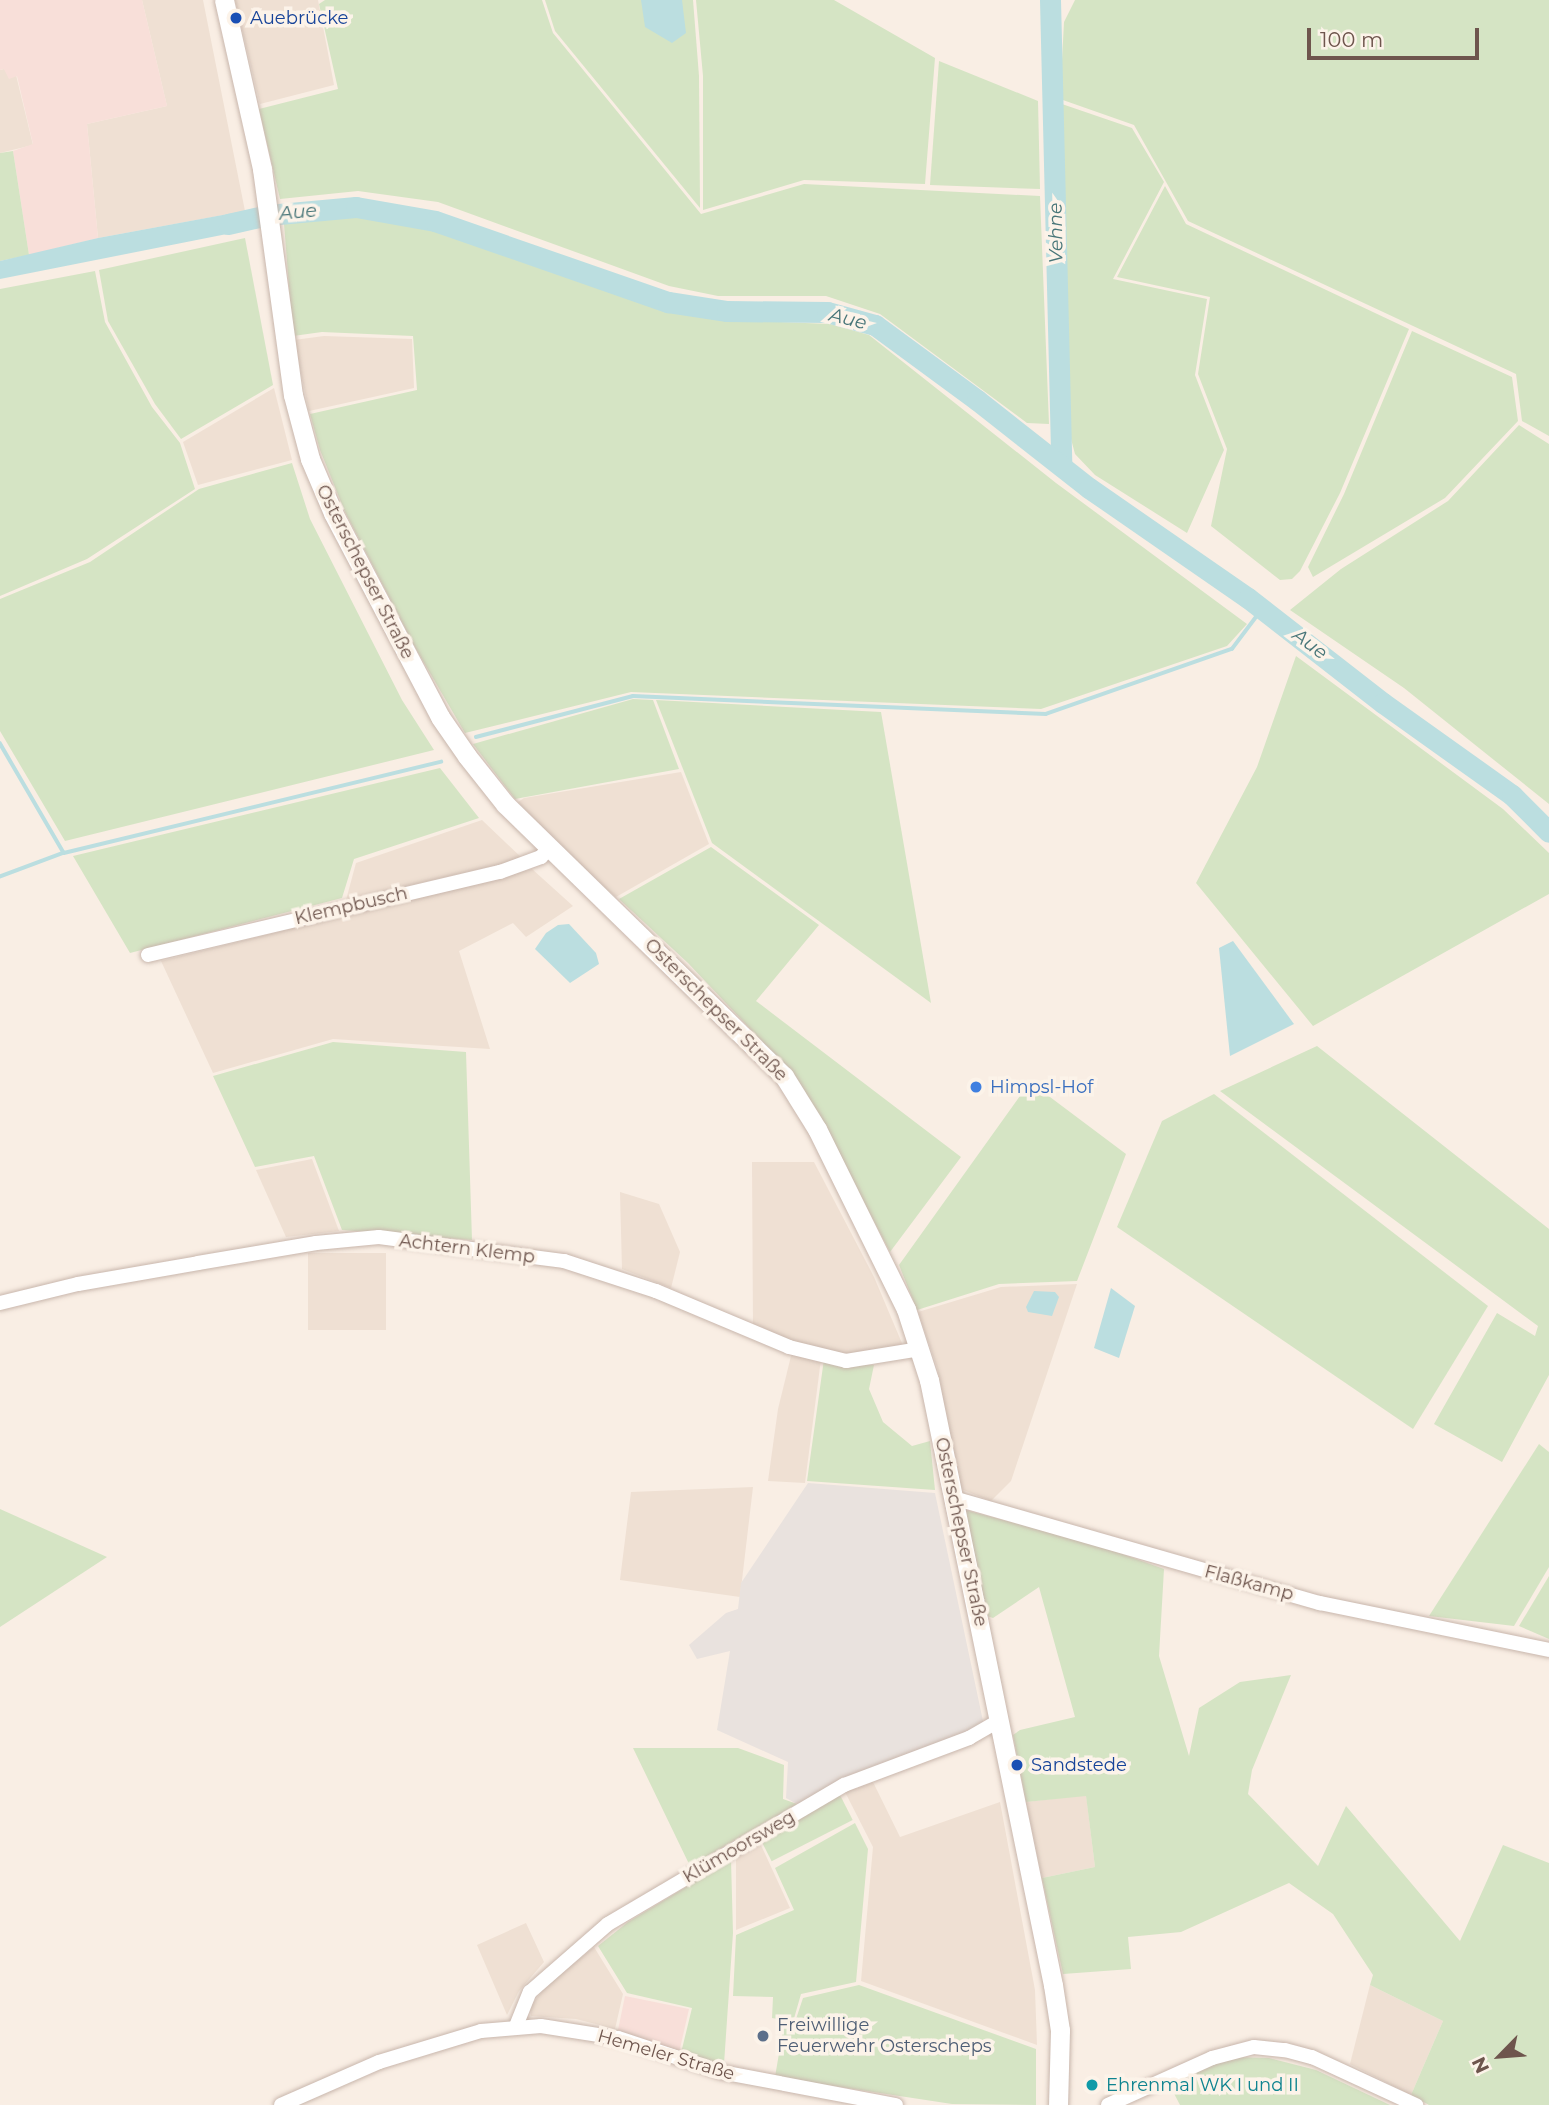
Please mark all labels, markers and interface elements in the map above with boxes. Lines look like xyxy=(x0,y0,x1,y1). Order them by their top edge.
place label: Auebrücke xyxy=(250,7,348,29)
marker: Auebrücke xyxy=(228,10,244,26)
scale bar xyxy=(1311,14,1482,58)
text: 100 m xyxy=(1320,27,1383,52)
water label: Aue xyxy=(278,199,318,225)
water label: Vehne xyxy=(1044,202,1068,264)
water label: Aue xyxy=(827,303,869,335)
street label: Osterschepser Straße xyxy=(312,481,418,663)
water label: Aue xyxy=(1288,624,1332,664)
street label: Klempbusch xyxy=(293,883,409,929)
street label: Osterschepser Straße xyxy=(640,934,792,1086)
place label: Himpsl-Hof xyxy=(990,1076,1093,1098)
marker: Himpsl-Hof xyxy=(968,1079,984,1095)
street label: Achtern Klemp xyxy=(398,1230,536,1268)
street label: Osterschepser Straße xyxy=(930,1435,992,1629)
street label: Flaßkamp xyxy=(1202,1561,1296,1605)
place label: Sandstede xyxy=(1031,1754,1127,1776)
marker: Sandstede xyxy=(1009,1757,1025,1773)
street label: Klümoorsweg xyxy=(679,1806,799,1888)
place label: Freiwillige Feuerwehr Osterscheps xyxy=(777,2015,992,2058)
north arrow xyxy=(1465,2021,1535,2091)
street label: Hemeler Straße xyxy=(595,2025,737,2085)
marker: Freiwillige Feuerwehr Osterscheps xyxy=(755,2028,771,2044)
text: N xyxy=(1467,2053,1494,2077)
place label: Ehrenmal WK I und II xyxy=(1106,2074,1299,2096)
marker: Ehrenmal WK I und II xyxy=(1084,2077,1100,2093)

